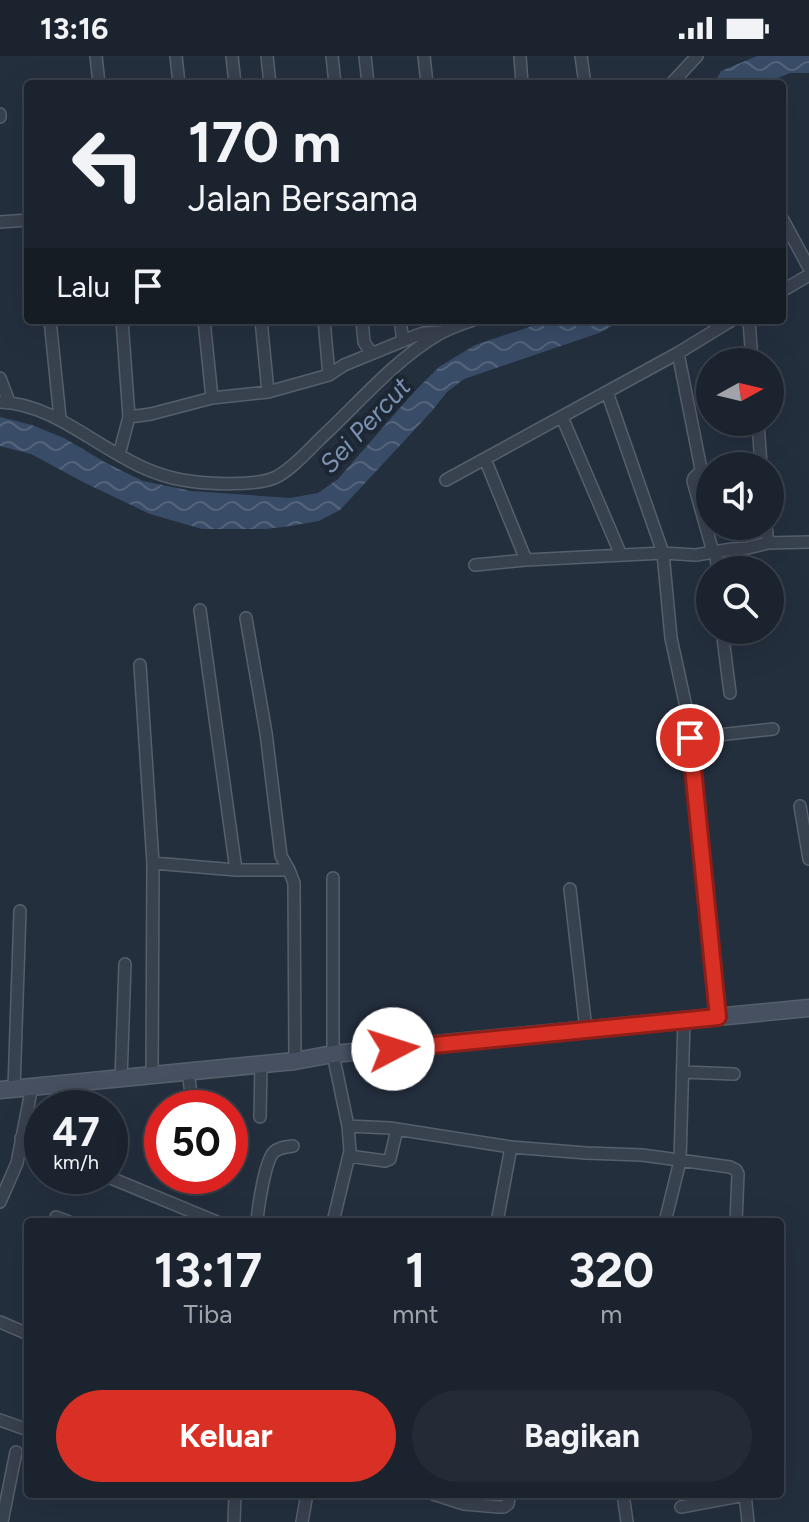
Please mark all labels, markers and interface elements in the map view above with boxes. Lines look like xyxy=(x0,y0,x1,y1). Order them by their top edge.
text: 13:16 xyxy=(40,10,108,47)
text: 170 m xyxy=(188,109,341,176)
icon: left xyxy=(56,112,160,216)
text: Jalan Bersama xyxy=(188,177,418,220)
icon: arrive xyxy=(126,264,170,308)
text: Lalu xyxy=(56,268,110,305)
north arrow xyxy=(696,348,784,436)
map controls xyxy=(696,348,784,644)
water label: Sei Percut xyxy=(313,370,418,480)
button: sound xyxy=(696,452,784,540)
button: search xyxy=(696,556,784,644)
pin xyxy=(656,704,724,772)
icon: arrive xyxy=(668,716,712,760)
position arrow xyxy=(351,1007,435,1091)
speed limit sign: 50 xyxy=(144,1090,248,1194)
text: 47 xyxy=(52,1108,100,1156)
text: km/h xyxy=(53,1150,99,1174)
text: 13:17 xyxy=(154,1241,262,1299)
text: 1 xyxy=(405,1241,425,1299)
text: 320 xyxy=(568,1241,654,1299)
text: Tiba xyxy=(184,1298,233,1330)
text: mnt xyxy=(392,1298,439,1330)
text: m xyxy=(600,1298,622,1330)
button: Keluar xyxy=(56,1390,396,1482)
button: Bagikan xyxy=(412,1390,752,1482)

